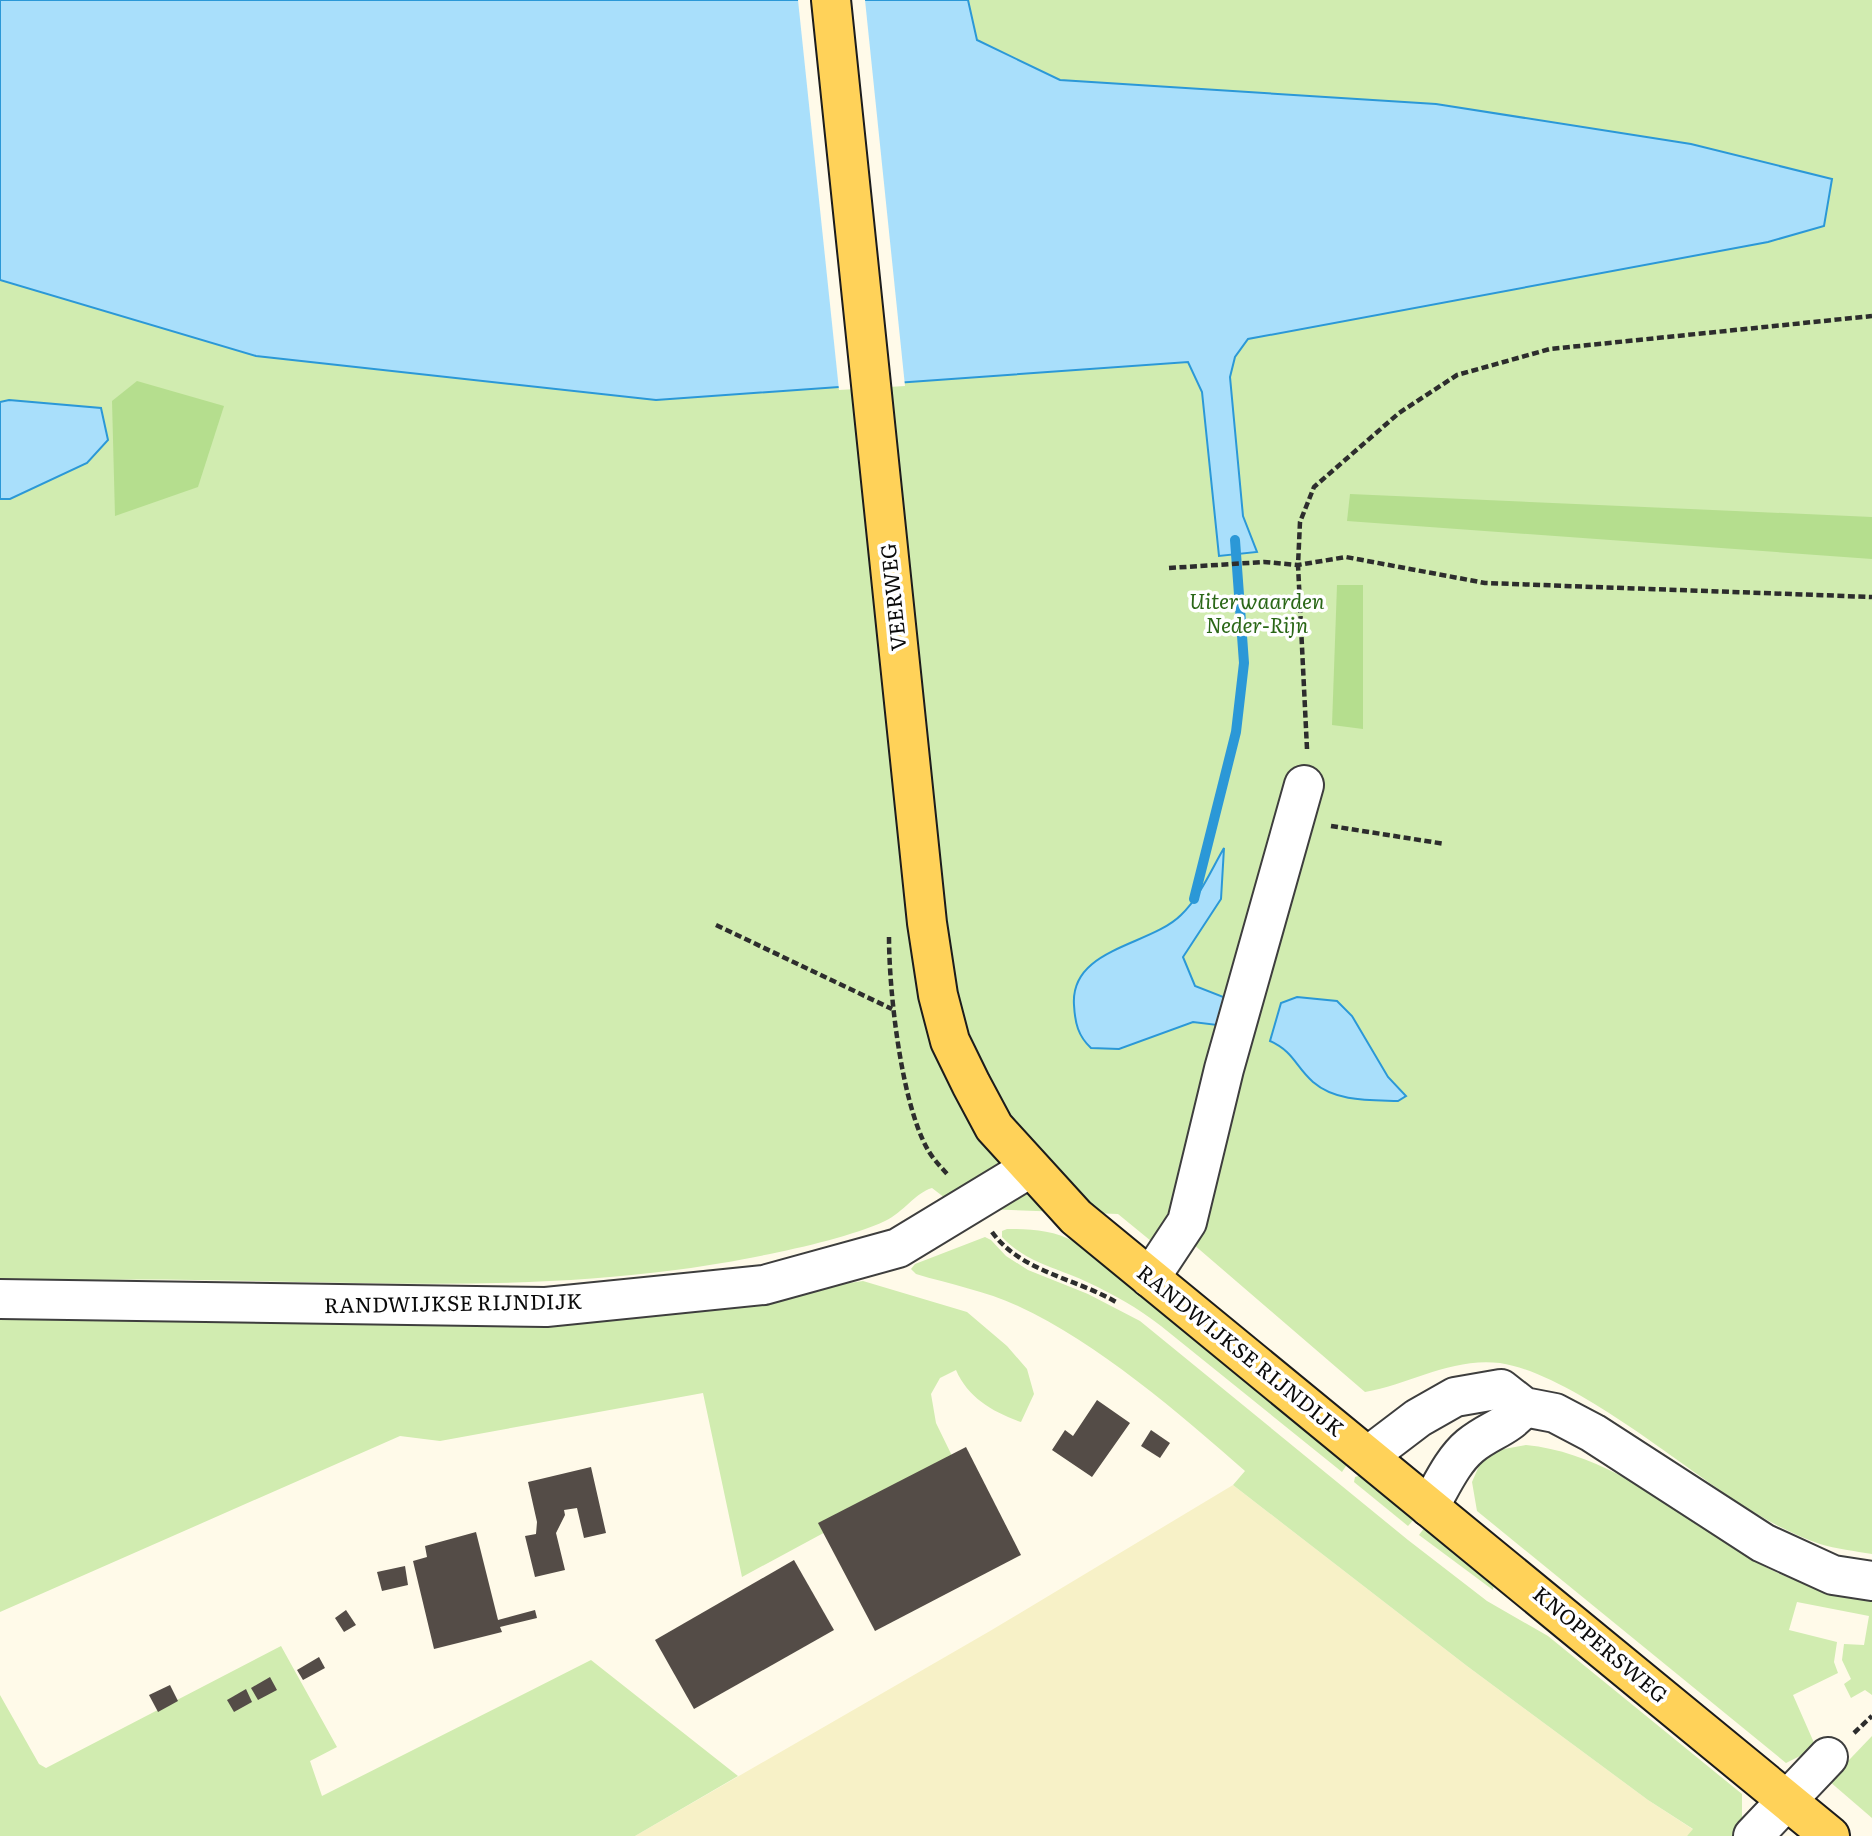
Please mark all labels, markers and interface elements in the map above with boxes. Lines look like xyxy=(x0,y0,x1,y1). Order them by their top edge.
street label: VEERWEG xyxy=(870,542,913,653)
park label: Uiterwaarden Neder-Rijn xyxy=(1189,584,1325,639)
street label: RANDWIJKSE RIJNDIJK xyxy=(1131,1256,1352,1442)
street label: RANDWIJKSE RIJNDIJK xyxy=(324,1284,582,1319)
street label: KNOPPERSWEG xyxy=(1528,1577,1676,1709)

